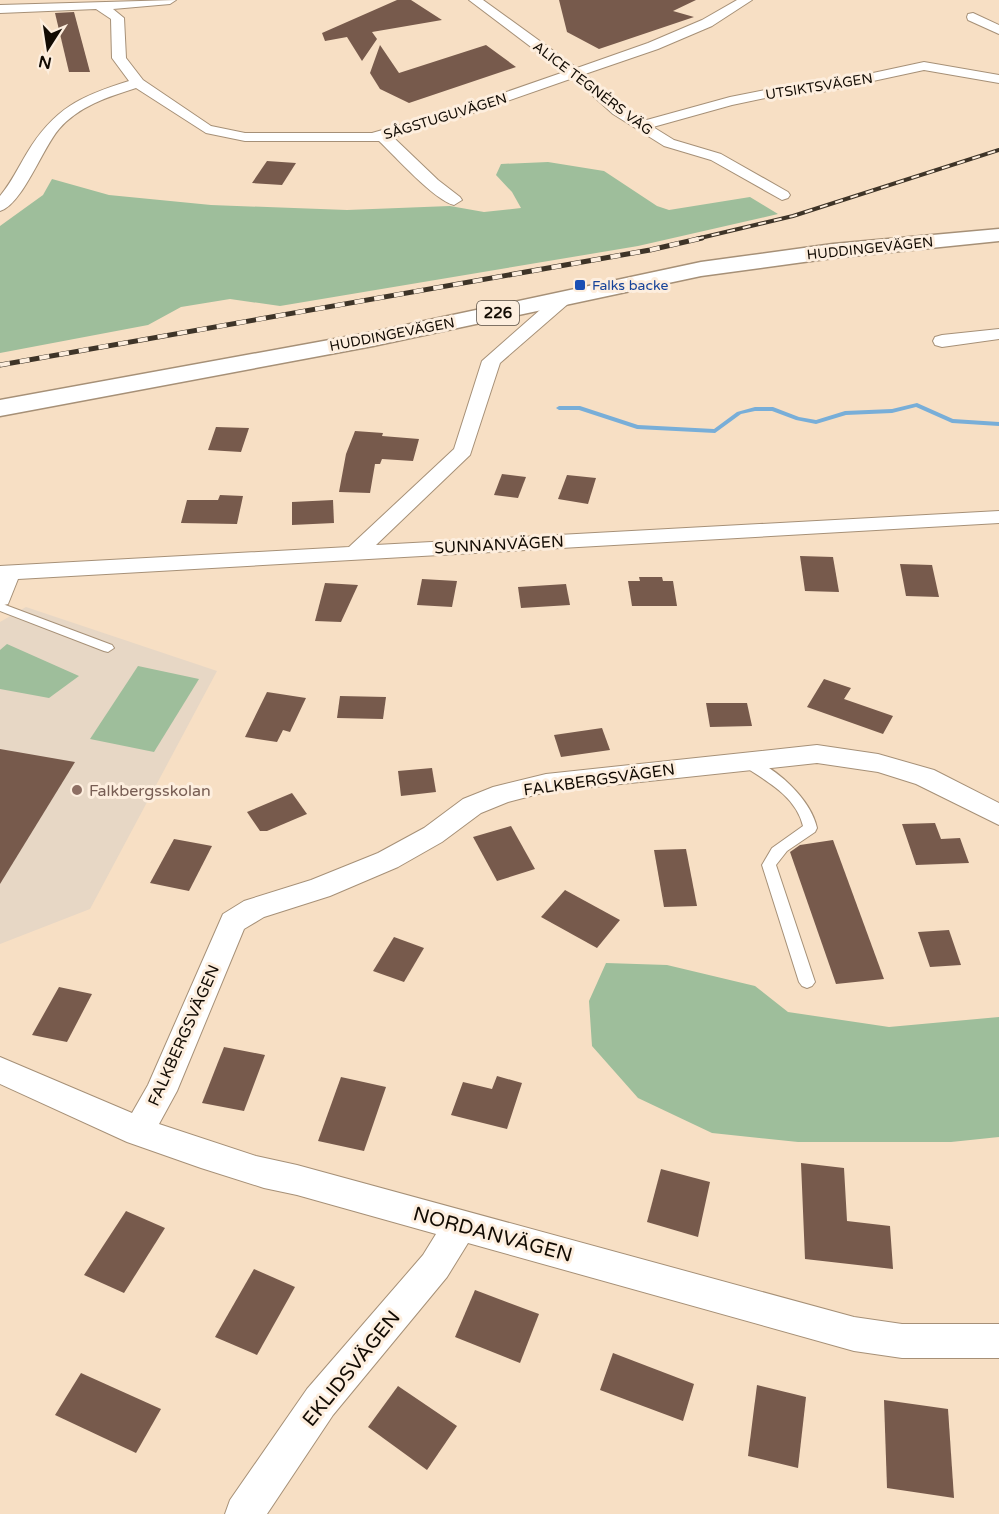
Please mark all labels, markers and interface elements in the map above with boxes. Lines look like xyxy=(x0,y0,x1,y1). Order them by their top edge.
north arrow xyxy=(18,18,78,78)
street label: ALICE TEGNÉRS VÄG xyxy=(530,38,656,139)
text: N xyxy=(37,51,53,73)
street label: UTSIKTSVÄGEN xyxy=(764,70,874,103)
street label: SÅGSTUGUVÄGEN xyxy=(381,90,509,143)
street label: HUDDINGEVÄGEN xyxy=(806,233,934,264)
place label: Falks backe xyxy=(592,277,668,294)
marker: Falks backe xyxy=(573,278,587,292)
road number: 226 xyxy=(477,301,519,325)
street label: HUDDINGEVÄGEN xyxy=(328,314,456,355)
street label: SUNNANVÄGEN xyxy=(434,532,564,558)
street label: FALKBERGSVÄGEN xyxy=(522,759,676,801)
place label: Falkbergsskolan xyxy=(89,781,211,801)
marker: Falkbergsskolan xyxy=(70,783,84,797)
street label: FALKBERGSVÄGEN xyxy=(144,962,224,1109)
street label: NORDANVÄGEN xyxy=(411,1202,575,1268)
street label: EKLIDSVÄGEN xyxy=(298,1306,406,1431)

